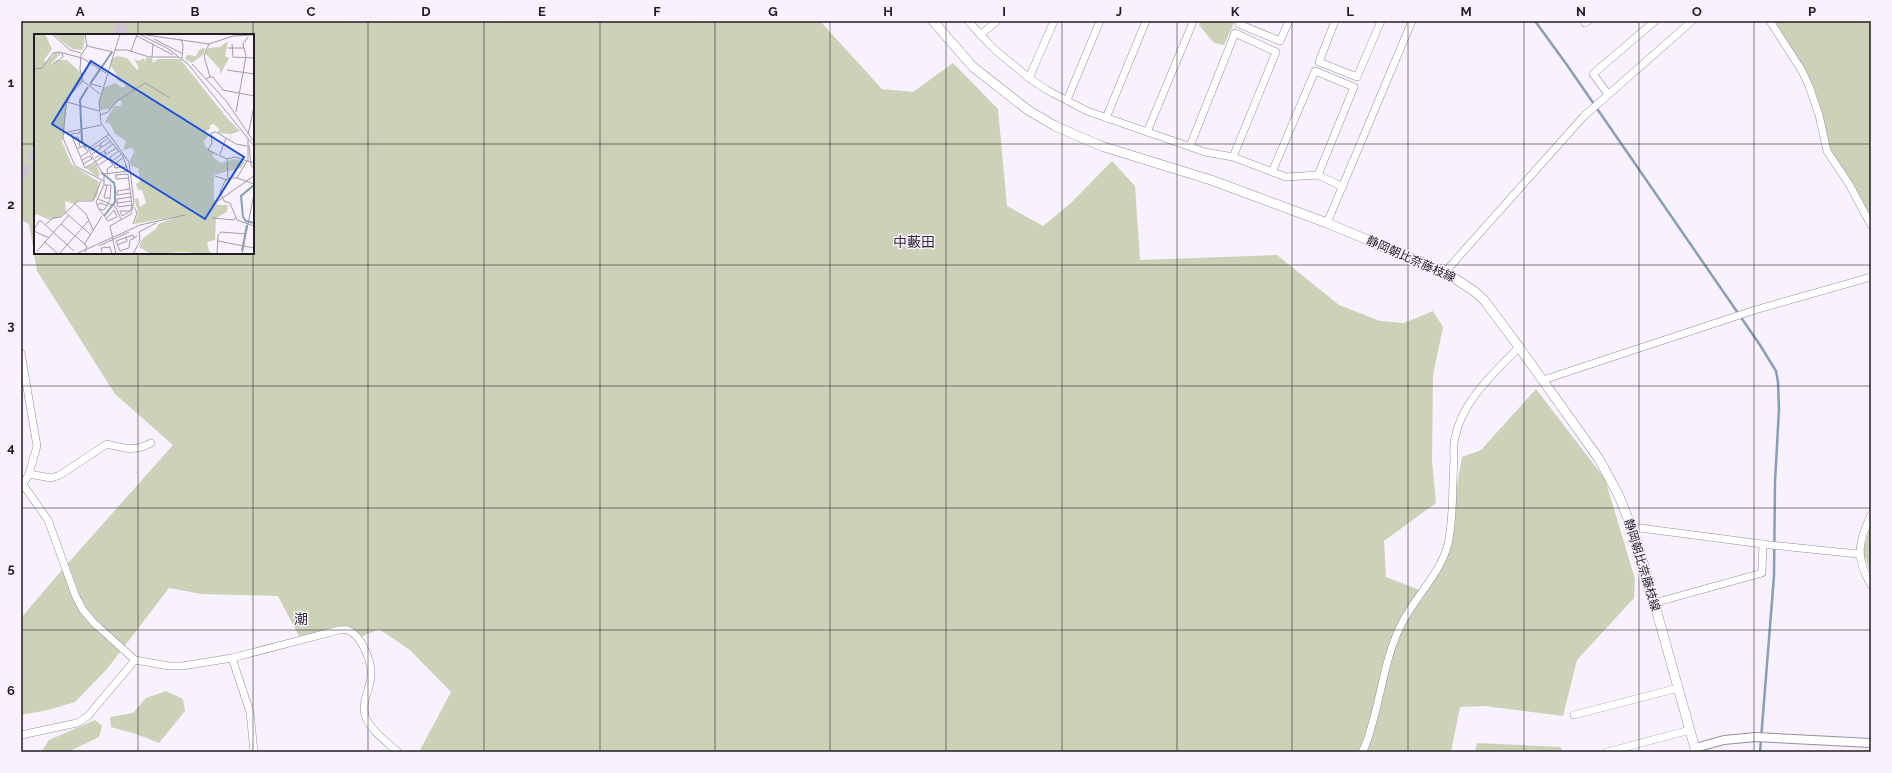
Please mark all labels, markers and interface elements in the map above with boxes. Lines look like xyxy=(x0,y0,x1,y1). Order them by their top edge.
text: A xyxy=(76,4,85,19)
text: B xyxy=(191,4,200,19)
text: C xyxy=(307,4,316,19)
text: D xyxy=(421,4,431,19)
text: E xyxy=(538,4,546,19)
text: F xyxy=(653,4,661,19)
text: G xyxy=(768,4,778,19)
text: H xyxy=(883,4,893,19)
text: I xyxy=(1002,4,1006,19)
text: J xyxy=(1116,4,1122,19)
text: K xyxy=(1231,4,1240,19)
text: L xyxy=(1346,4,1354,19)
text: M xyxy=(1460,4,1472,19)
text: N xyxy=(1576,4,1586,19)
text: O xyxy=(1692,4,1702,19)
text: P xyxy=(1808,4,1816,19)
inset map xyxy=(34,34,254,254)
text: 1 xyxy=(8,75,15,90)
text: 2 xyxy=(7,197,15,212)
street label: 静岡朝比奈藤枝線 xyxy=(1364,233,1458,285)
district label: 中藪田 xyxy=(893,234,935,250)
text: 3 xyxy=(7,318,15,333)
text: 4 xyxy=(7,440,15,455)
street label: 静岡朝比奈藤枝線 xyxy=(1621,517,1663,613)
text: 5 xyxy=(7,561,15,576)
district label: 潮 xyxy=(294,611,308,627)
text: 6 xyxy=(7,683,15,698)

